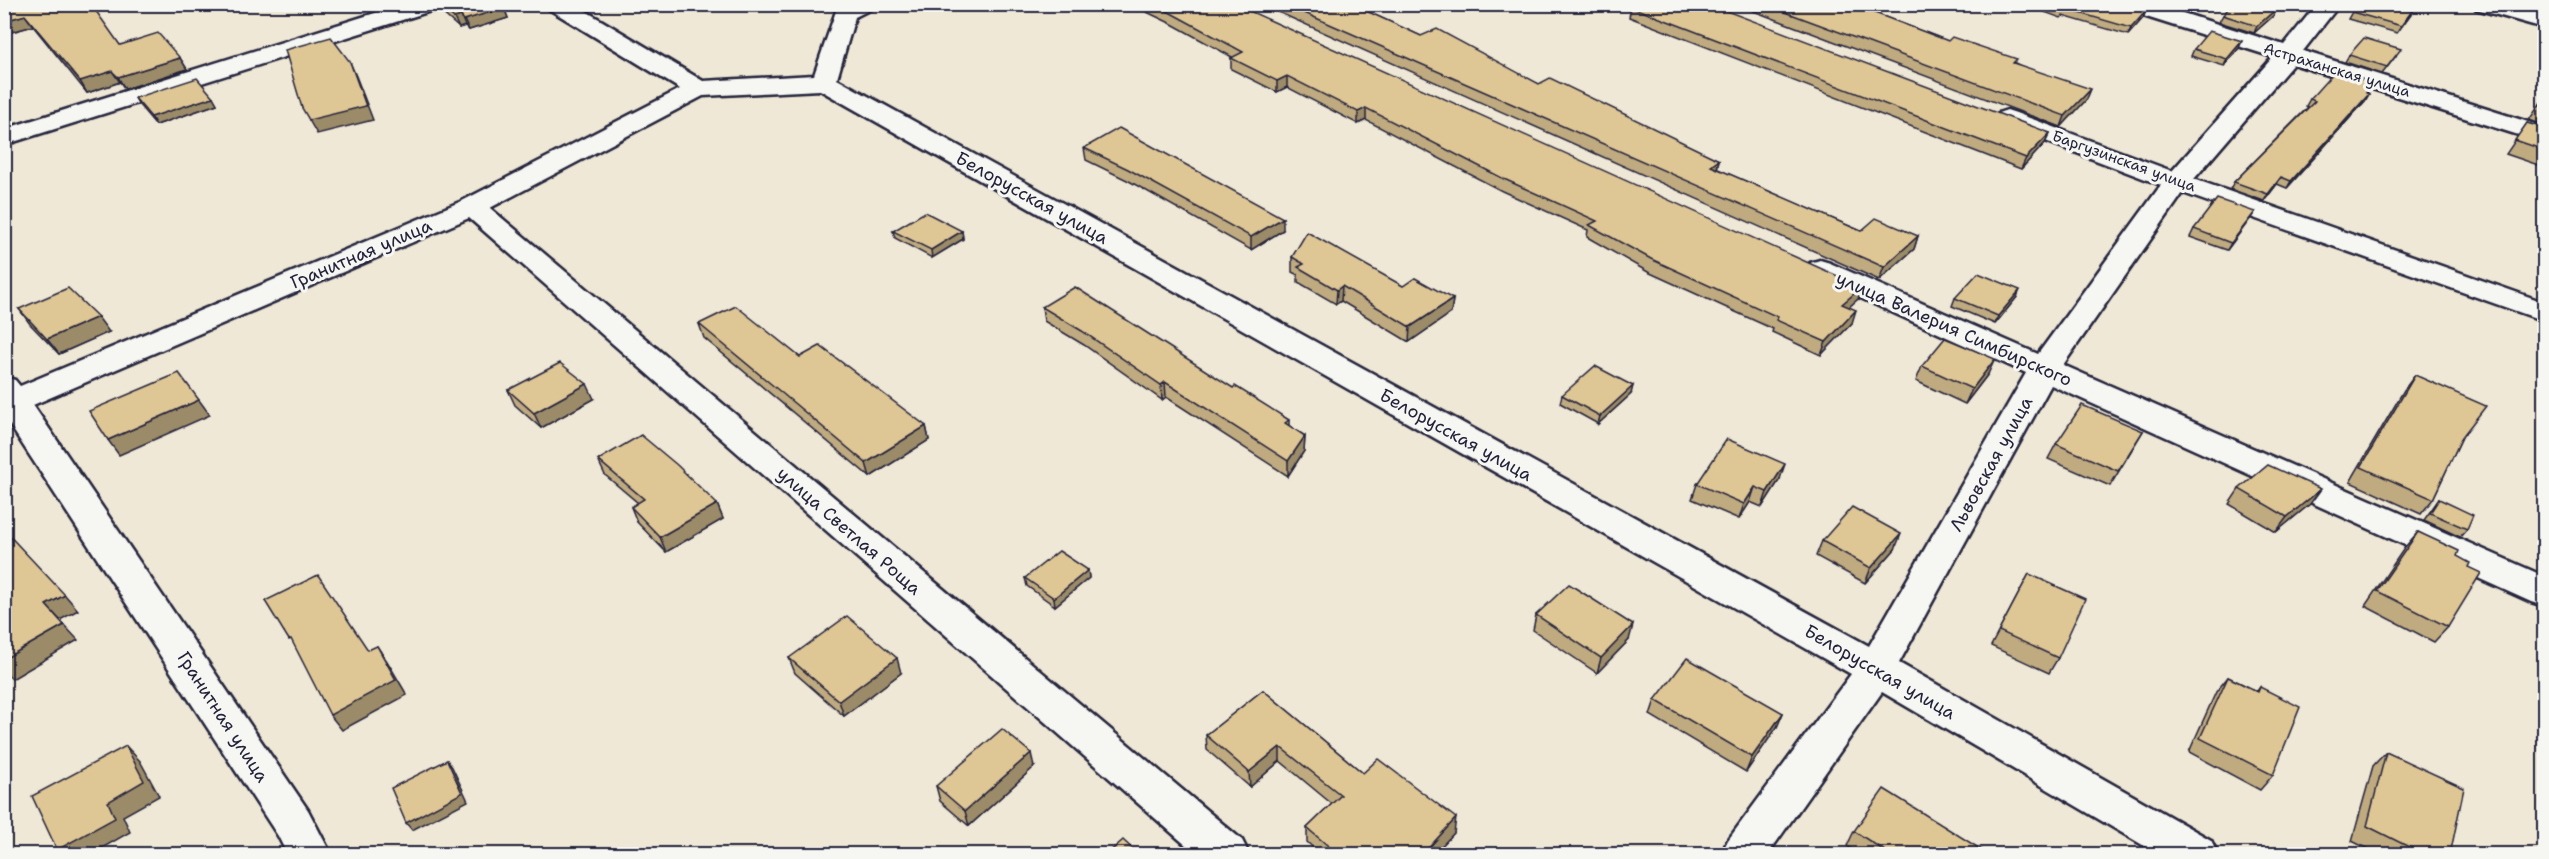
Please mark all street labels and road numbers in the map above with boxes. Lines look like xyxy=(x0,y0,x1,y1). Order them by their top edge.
street label: Астраханская улица xyxy=(2261,38,2413,102)
street label: Баргузинская улица xyxy=(2049,126,2199,197)
street label: Белорусская улица xyxy=(951,146,1113,250)
street label: Гранитная улица xyxy=(287,213,435,295)
street label: улица Валерия Симбирского xyxy=(1832,266,2076,392)
street label: Белорусская улица xyxy=(1375,383,1537,487)
street label: Львовская улица xyxy=(1944,392,2038,536)
street label: улица Светлая Роща xyxy=(772,462,926,600)
street label: Белорусская улица xyxy=(1800,619,1960,725)
street label: Гранитная улица xyxy=(172,647,274,787)

